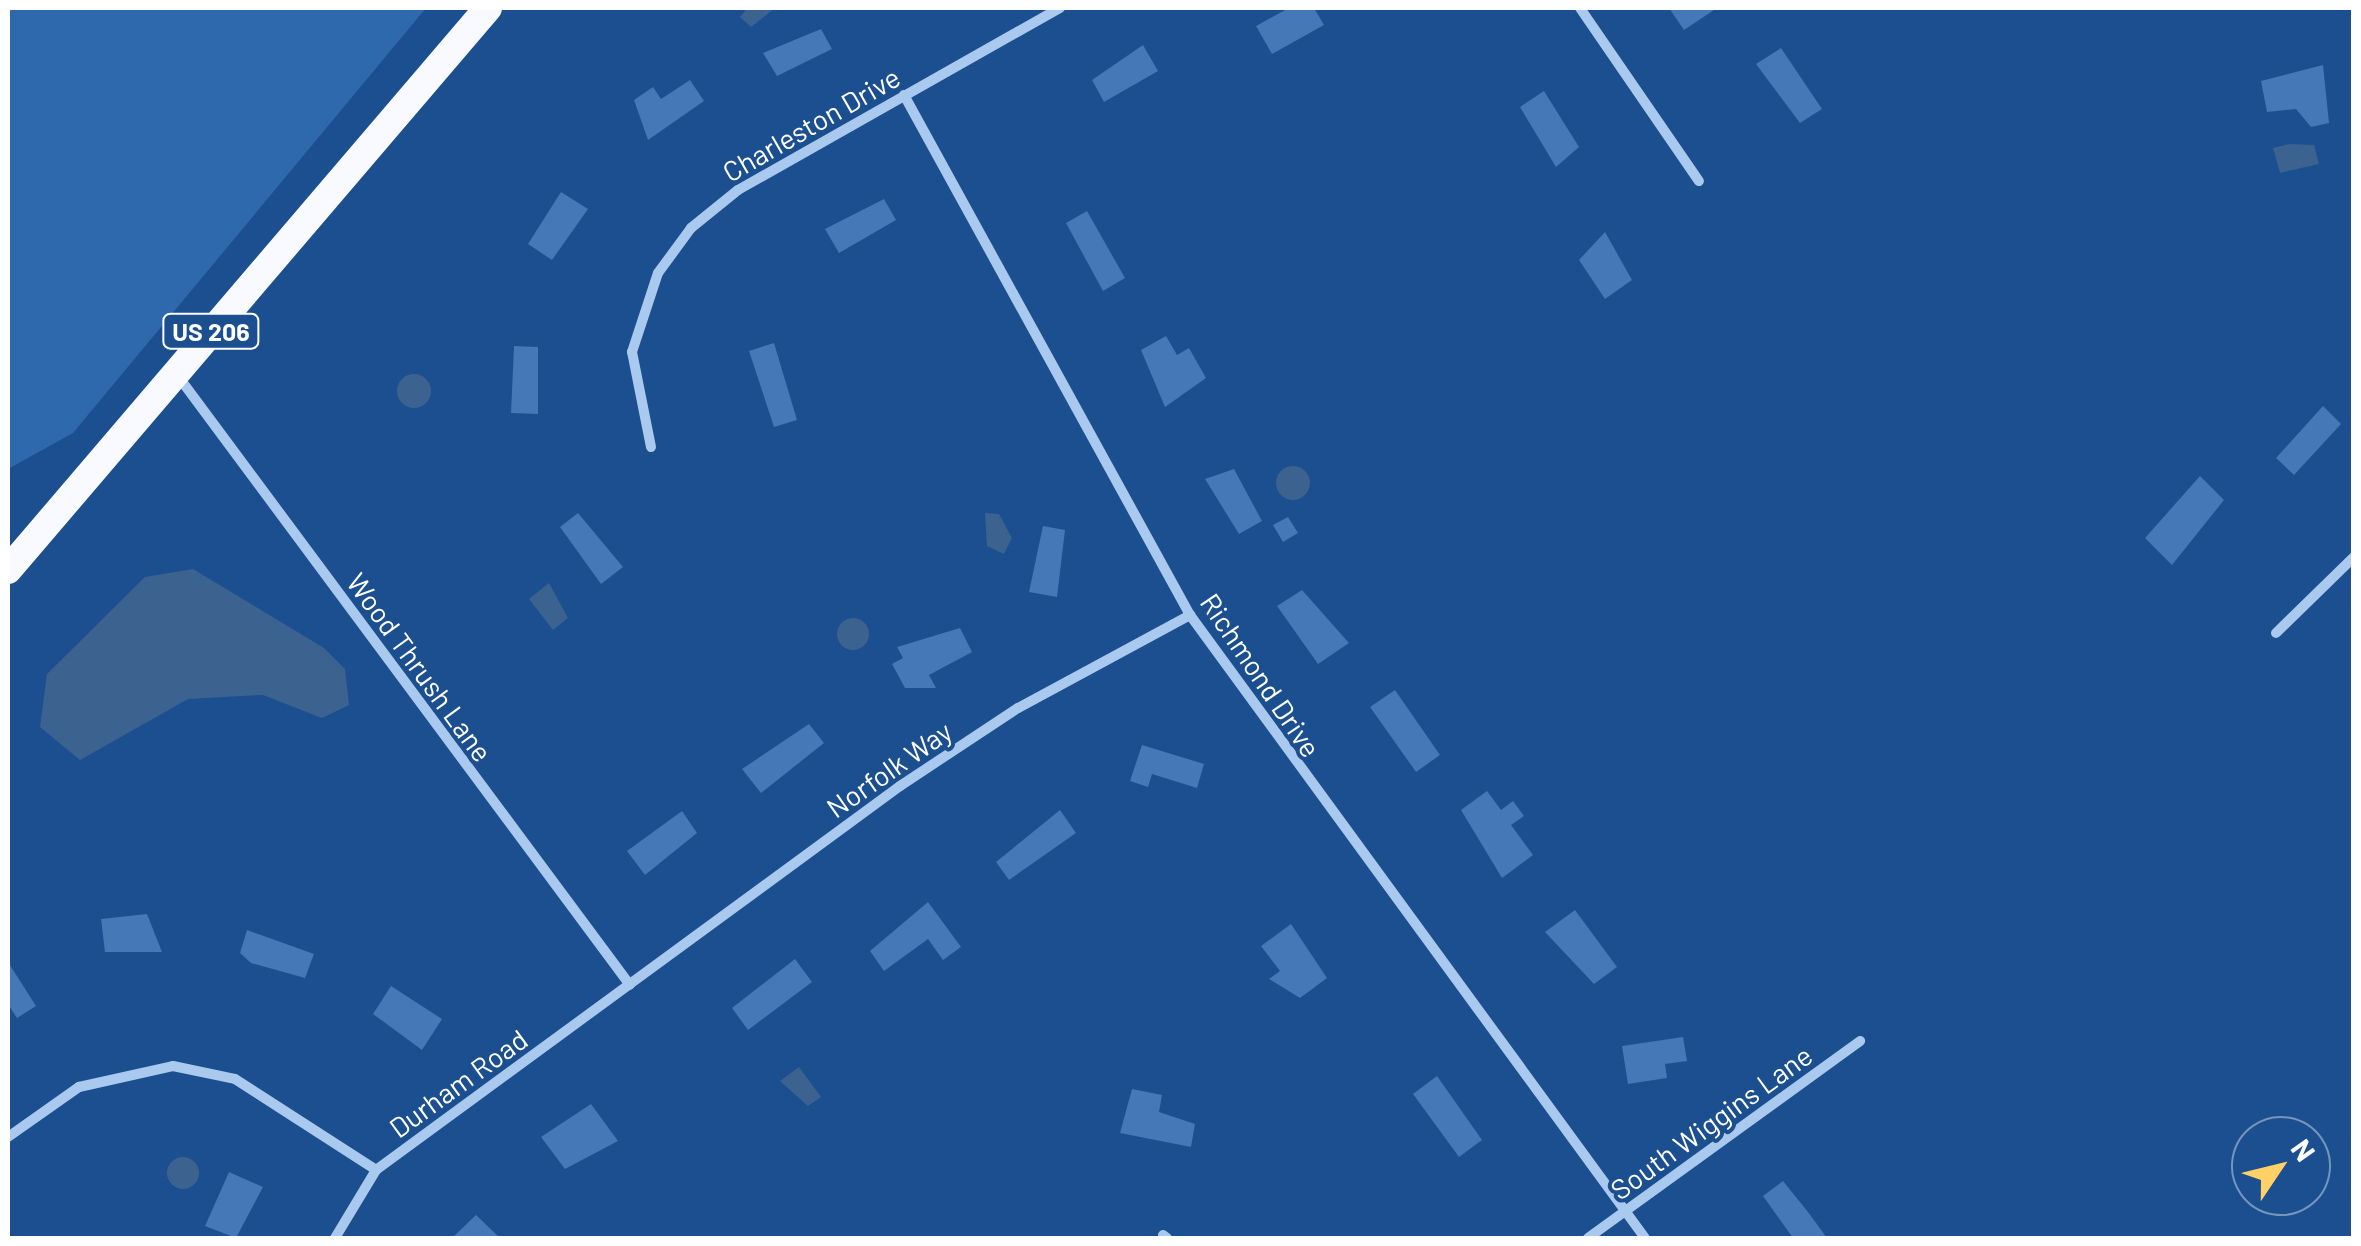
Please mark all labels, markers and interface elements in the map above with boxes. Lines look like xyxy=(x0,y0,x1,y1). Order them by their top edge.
street label: Charleston Drive xyxy=(716,60,906,188)
road number: US 206 xyxy=(161,311,261,351)
street label: Wood Thrush Lane xyxy=(340,566,500,768)
street label: Richmond Drive xyxy=(1194,587,1328,763)
street label: Norfolk Way xyxy=(820,714,958,824)
street label: Durham Road xyxy=(383,1022,533,1144)
street label: South Wiggins Lane xyxy=(1604,1038,1818,1206)
north arrow xyxy=(2231,1116,2331,1216)
text: N xyxy=(2285,1133,2323,1167)

